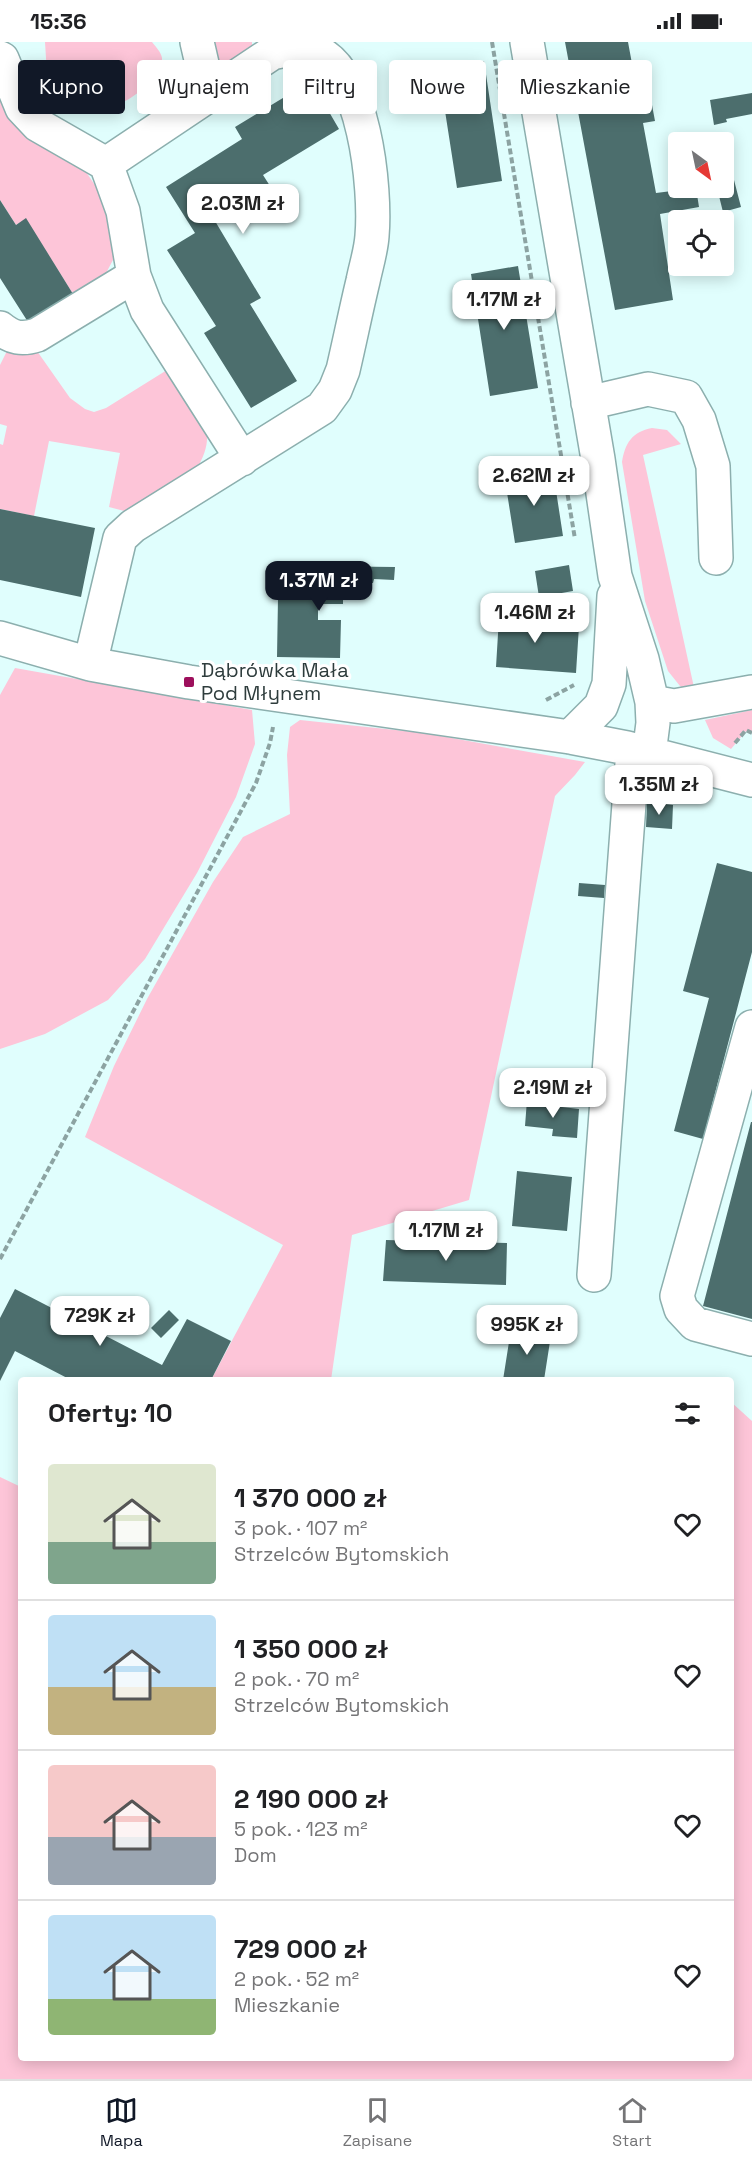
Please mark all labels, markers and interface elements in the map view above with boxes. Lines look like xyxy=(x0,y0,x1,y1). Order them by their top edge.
text: 15:36 xyxy=(30,7,87,35)
chip: Kupno xyxy=(18,60,125,114)
chip: Wynajem xyxy=(137,60,271,114)
chip: Filtry xyxy=(283,60,377,114)
chip: Nowe xyxy=(389,60,486,114)
chip: Mieszkanie xyxy=(498,60,652,114)
north arrow xyxy=(668,132,734,198)
map controls xyxy=(668,132,734,276)
pin: 2.03M zł xyxy=(181,184,305,235)
text: 2.03M zł xyxy=(201,190,285,216)
button: locate xyxy=(668,210,734,276)
pin: 1.17M zł xyxy=(442,280,566,331)
text: 1.17M zł xyxy=(466,286,542,312)
pin: 2.62M zł xyxy=(472,456,596,507)
text: 2.62M zł xyxy=(492,462,576,488)
pin: 1.37M zł xyxy=(257,561,381,612)
text: 1.37M zł xyxy=(279,567,359,593)
pin: 1.46M zł xyxy=(473,593,597,644)
text: 1.46M zł xyxy=(494,599,576,625)
place label: Dąbrówka Mała Pod Młynem xyxy=(201,657,349,706)
marker: Dąbrówka Mała Pod Młynem xyxy=(182,675,196,689)
pin: 1.35M zł xyxy=(597,765,721,816)
text: 1.35M zł xyxy=(619,771,699,797)
pin: 2.19M zł xyxy=(491,1068,615,1119)
text: 2.19M zł xyxy=(513,1074,593,1100)
pin: 1.17M zł xyxy=(384,1211,508,1262)
text: 1.17M zł xyxy=(408,1217,484,1243)
pin: 729K zł xyxy=(45,1296,155,1347)
text: 729K zł xyxy=(64,1302,136,1328)
pin: 995K zł xyxy=(472,1305,582,1356)
text: 995K zł xyxy=(491,1311,563,1337)
text: Oferty: 10 xyxy=(48,1396,173,1430)
icon: filters xyxy=(671,1397,704,1430)
text: 1 370 000 zł xyxy=(234,1481,387,1515)
icon: home xyxy=(96,1488,168,1560)
icon: heart xyxy=(671,1508,704,1541)
text: 3 pok. · 107 m² xyxy=(234,1515,367,1541)
text: Strzelców Bytomskich xyxy=(234,1541,449,1567)
text: 1 350 000 zł xyxy=(234,1632,388,1666)
icon: home xyxy=(96,1639,168,1711)
icon: heart xyxy=(671,1659,704,1692)
text: 2 pok. · 70 m² xyxy=(234,1666,359,1692)
text: Strzelców Bytomskich xyxy=(234,1692,449,1718)
text: 2 190 000 zł xyxy=(234,1782,389,1816)
icon: home xyxy=(96,1789,168,1861)
icon: heart xyxy=(671,1809,704,1842)
text: 5 pok. · 123 m² xyxy=(234,1816,368,1842)
text: Dom xyxy=(234,1842,277,1868)
text: 729 000 zł xyxy=(234,1932,368,1966)
icon: home xyxy=(96,1939,168,2011)
icon: heart xyxy=(671,1959,704,1992)
text: 2 pok. · 52 m² xyxy=(234,1966,359,1992)
text: Mieszkanie xyxy=(234,1992,340,2018)
tab: Mapa xyxy=(100,2094,143,2151)
tab: Zapisane xyxy=(343,2094,412,2151)
tab: Start xyxy=(612,2094,652,2151)

